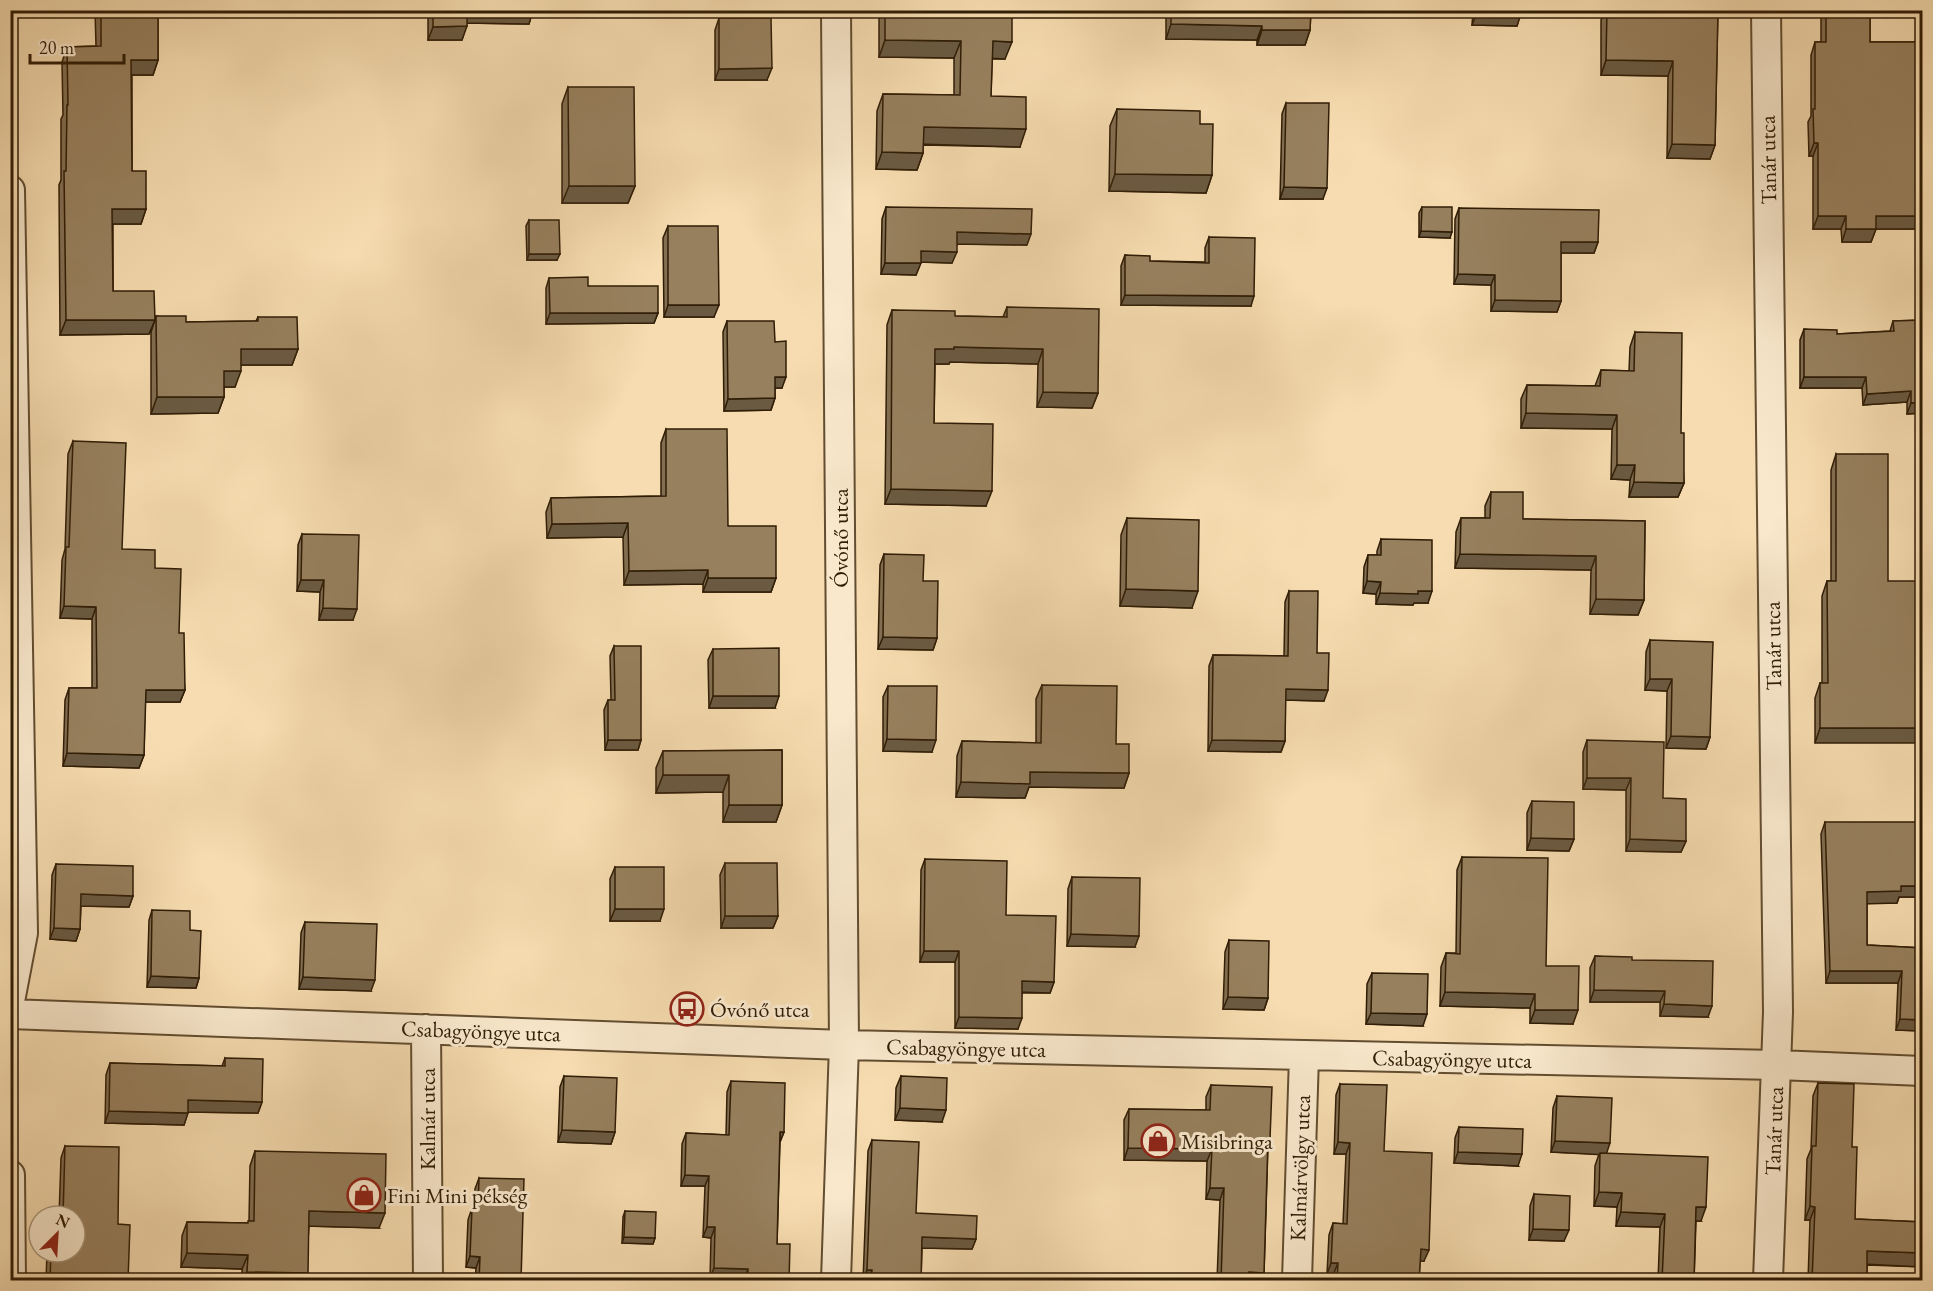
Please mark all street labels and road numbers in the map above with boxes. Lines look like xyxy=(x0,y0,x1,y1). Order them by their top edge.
street label: Tanár utca xyxy=(1753,115,1783,205)
street label: Óvónő utca xyxy=(826,488,855,588)
street label: Tanár utca xyxy=(1758,601,1788,691)
street label: Csabagyöngye utca xyxy=(401,1014,562,1048)
street label: Csabagyöngye utca xyxy=(886,1032,1046,1064)
street label: Csabagyöngye utca xyxy=(1372,1043,1532,1075)
street label: Kalmár utca xyxy=(413,1067,442,1170)
street label: Tanár utca xyxy=(1758,1086,1790,1176)
street label: Kalmárvölgy utca xyxy=(1283,1094,1317,1242)

